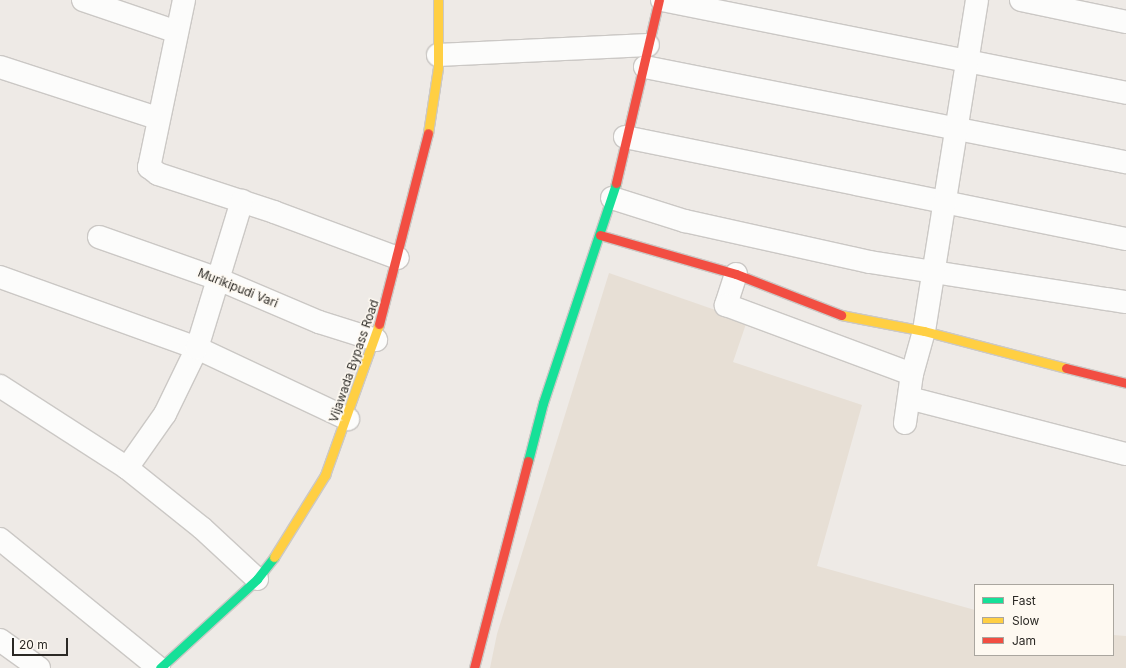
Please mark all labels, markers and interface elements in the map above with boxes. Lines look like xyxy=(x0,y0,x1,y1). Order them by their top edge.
street label: Murikipudi Vari xyxy=(196,265,280,311)
street label: Vijawada Bypass Road xyxy=(326,298,382,424)
legend xyxy=(974,584,1114,656)
text: Fast xyxy=(1012,593,1036,608)
text: Slow xyxy=(1012,613,1039,628)
scale bar xyxy=(14,630,70,656)
text: Jam xyxy=(1012,633,1036,648)
text: 20 m xyxy=(19,637,48,652)

